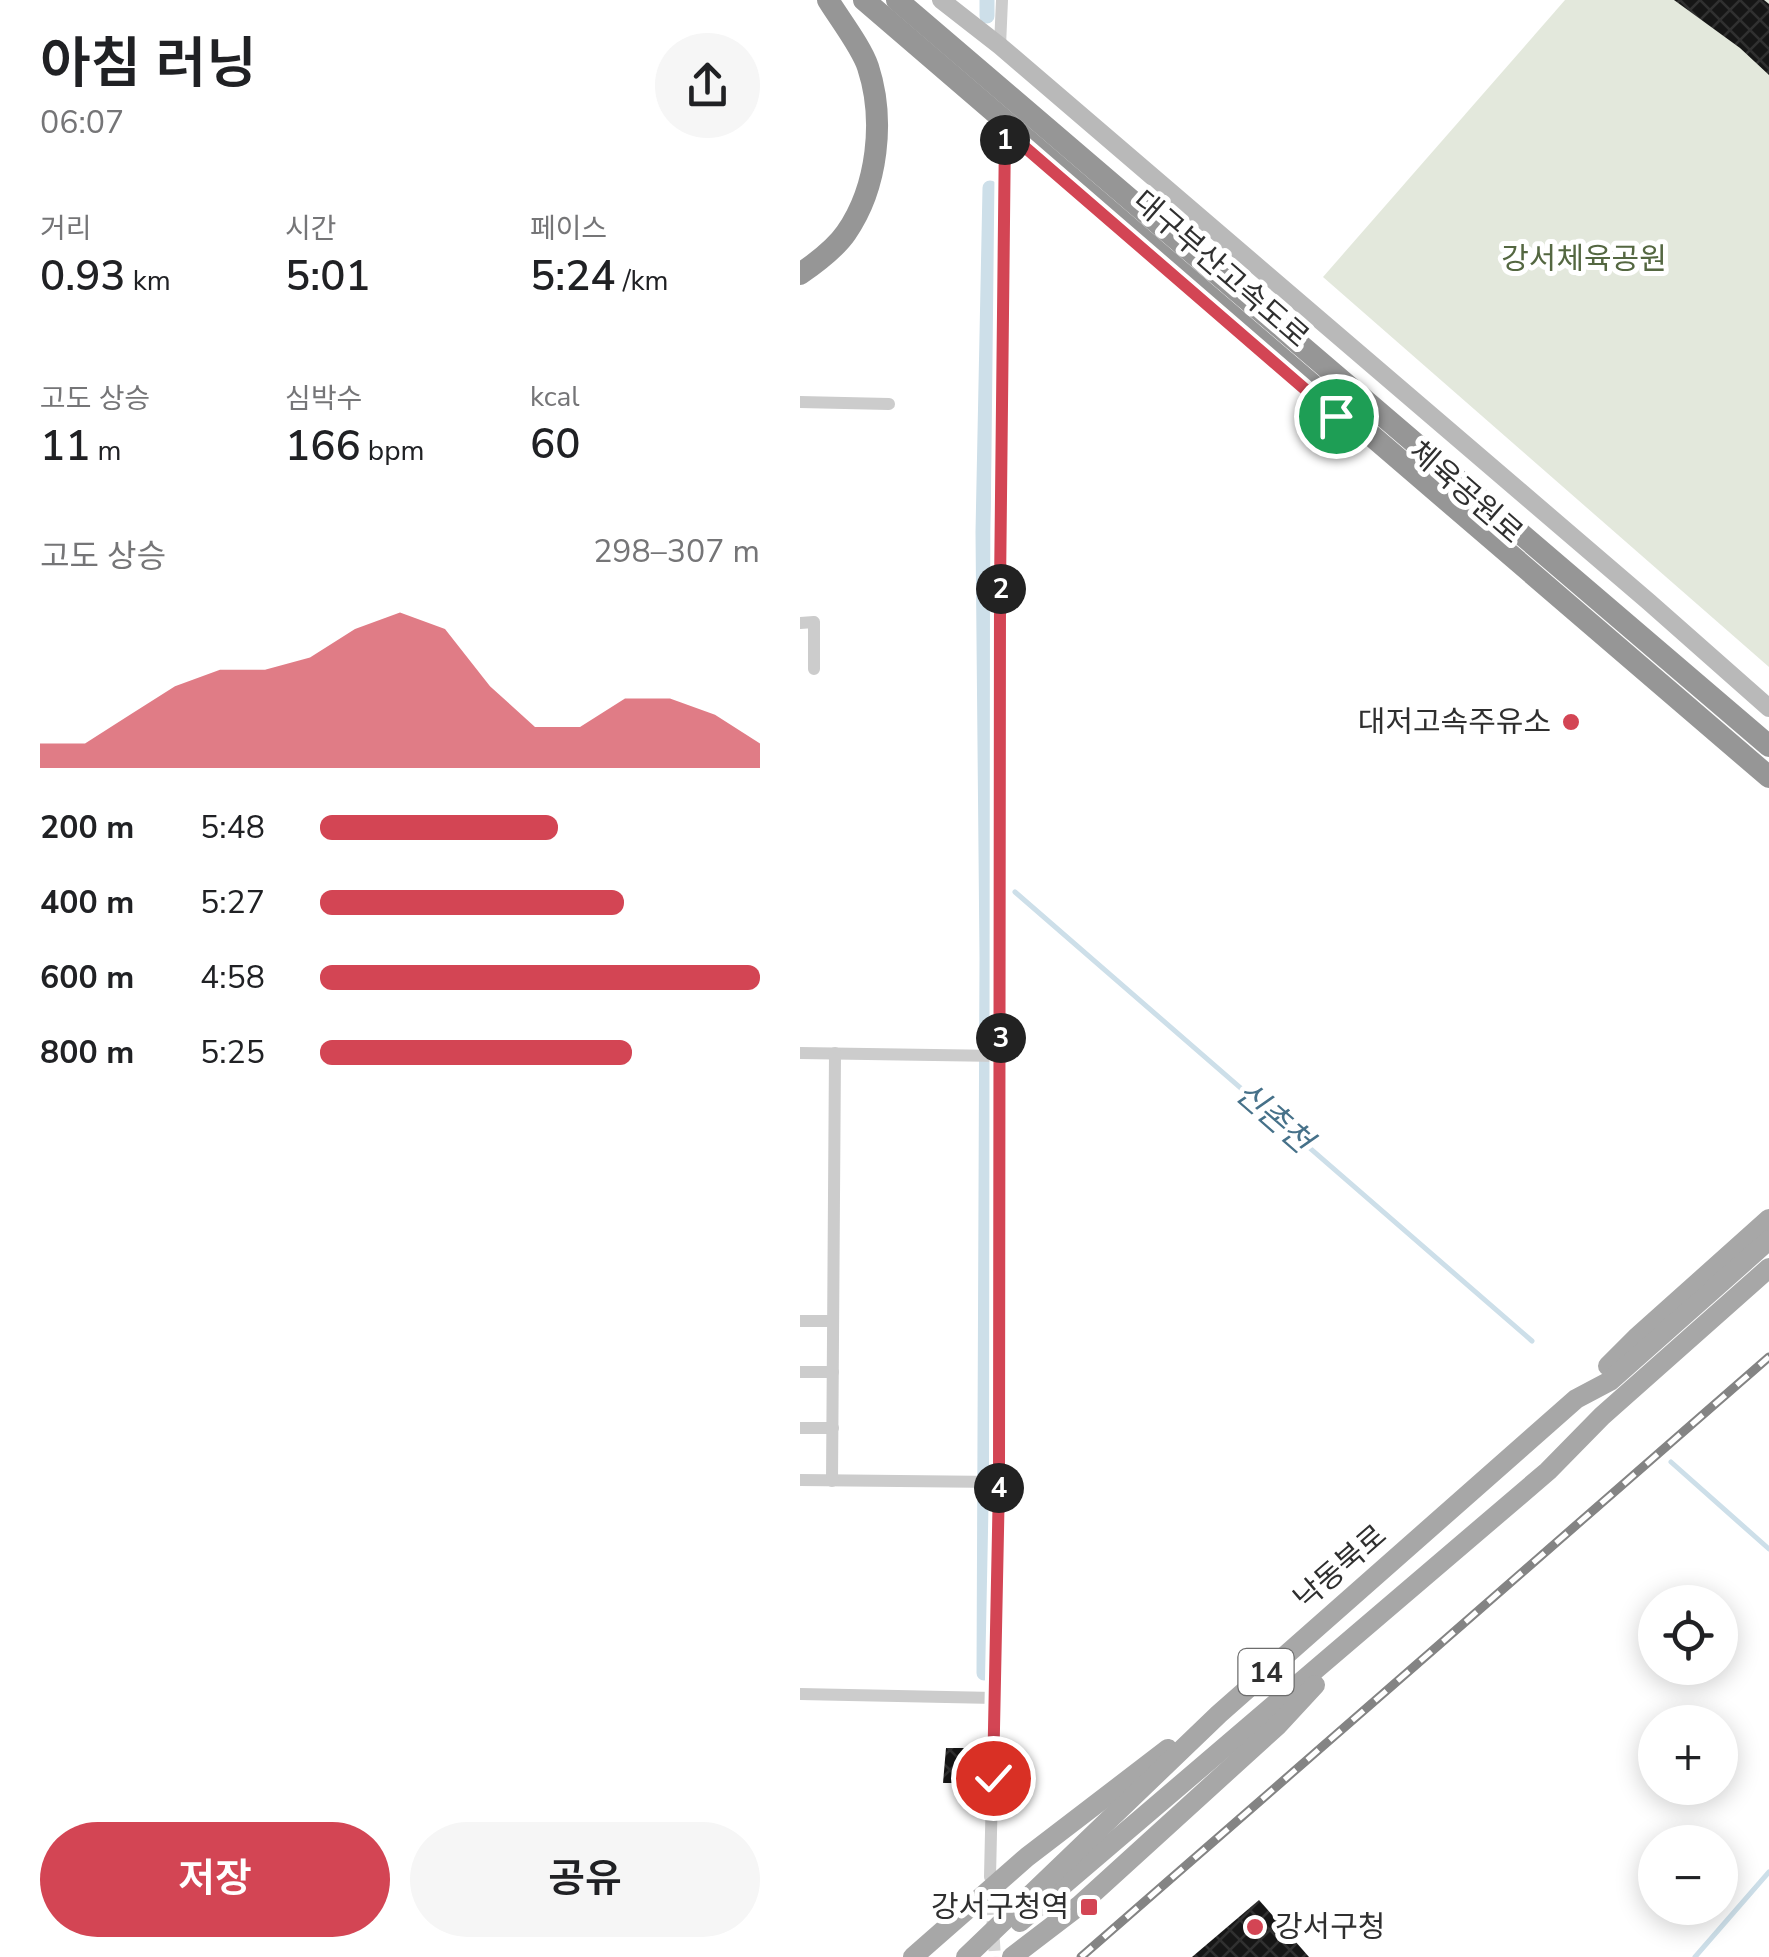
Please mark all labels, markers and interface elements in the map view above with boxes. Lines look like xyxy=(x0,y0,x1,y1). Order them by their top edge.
text: 아침 러닝 xyxy=(40,26,257,101)
button: share xyxy=(655,33,760,138)
text: 06:07 xyxy=(40,101,124,144)
pin: 1 xyxy=(980,115,1030,165)
text: 1 xyxy=(997,121,1013,159)
street label: 대구부산고속도로 xyxy=(1124,181,1317,357)
text: 거리 xyxy=(40,210,92,248)
text: 시간 xyxy=(285,210,337,248)
text: 페이스 xyxy=(530,210,607,248)
park label: 강서체육공원 xyxy=(1501,239,1667,280)
text: 0.93 xyxy=(40,248,126,305)
text: 5:01 xyxy=(285,248,371,305)
text: 5:24 xyxy=(530,248,616,305)
text: km xyxy=(126,262,171,300)
text: /km xyxy=(616,262,669,300)
pin xyxy=(1294,374,1379,459)
text: kcal xyxy=(530,378,580,416)
text: 고도 상승 xyxy=(40,380,150,418)
text: 심박수 xyxy=(285,380,362,418)
icon: arrive xyxy=(1309,389,1364,444)
text: 60 xyxy=(530,416,580,473)
text: 11 xyxy=(40,418,90,475)
text: 166 xyxy=(285,418,361,475)
text: m xyxy=(90,432,122,470)
text: bpm xyxy=(361,432,424,470)
street label: 체육공원로 xyxy=(1400,432,1531,553)
text: 298–307 m xyxy=(593,530,760,573)
text: 고도 상승 xyxy=(40,535,166,578)
pin: 2 xyxy=(976,564,1026,614)
text: 2 xyxy=(993,570,1009,608)
place label: 대저고속주유소 xyxy=(1358,702,1551,743)
marker: 대저고속주유소 xyxy=(1560,711,1582,733)
text: 200 m xyxy=(40,806,134,849)
text: 5:48 xyxy=(200,806,265,849)
text: 400 m xyxy=(40,881,134,924)
text: 5:27 xyxy=(200,881,265,924)
text: 600 m xyxy=(40,956,134,999)
text: 4:58 xyxy=(200,956,265,999)
pin: 3 xyxy=(976,1013,1026,1063)
text: 3 xyxy=(993,1019,1009,1057)
text: 800 m xyxy=(40,1031,134,1074)
text: 5:25 xyxy=(200,1031,265,1074)
water label: 신촌천 xyxy=(1226,1072,1324,1165)
pin: 4 xyxy=(974,1463,1024,1513)
text: 4 xyxy=(991,1469,1007,1507)
street label: 낙동북로 xyxy=(1285,1516,1395,1619)
map controls xyxy=(1638,1585,1738,1925)
button: locate xyxy=(1638,1585,1738,1685)
road number: 14 xyxy=(1238,1649,1294,1695)
button: + xyxy=(1638,1705,1738,1805)
pin xyxy=(951,1736,1036,1821)
icon: check xyxy=(966,1751,1021,1806)
button: 저장 xyxy=(40,1822,390,1937)
button: 공유 xyxy=(410,1822,760,1937)
button: − xyxy=(1638,1825,1738,1925)
place label: 강서구청역 xyxy=(931,1887,1069,1928)
marker: 강서구청역 xyxy=(1078,1896,1100,1918)
place label: 강서구청 xyxy=(1275,1907,1385,1948)
marker: 강서구청 xyxy=(1244,1916,1266,1938)

